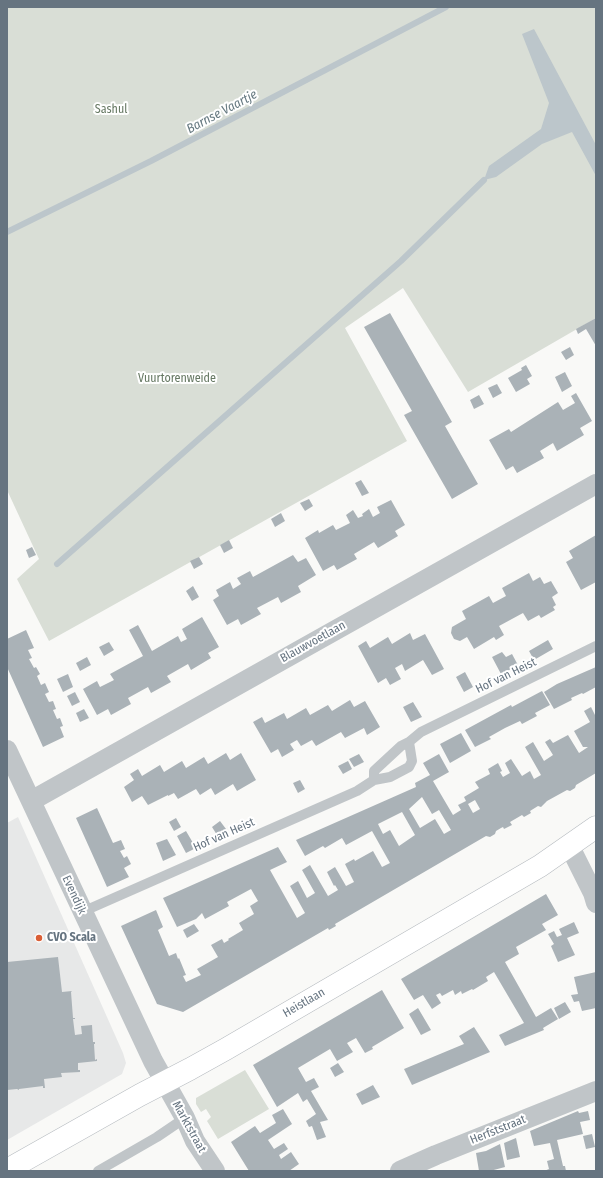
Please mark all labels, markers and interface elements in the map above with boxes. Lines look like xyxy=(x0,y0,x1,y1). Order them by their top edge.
water label: Barnse Vaartje xyxy=(184,87,260,137)
park label: Sashul xyxy=(95,103,127,117)
park label: Vuurtorenweide xyxy=(138,372,216,386)
street label: Blauwvoetlaan xyxy=(278,618,348,666)
street label: Hof van Heist xyxy=(473,655,539,697)
street label: Hof van Heist xyxy=(191,815,257,855)
street label: Evendijk xyxy=(59,873,89,917)
place label: CVO Scala xyxy=(47,931,96,945)
marker: CVO Scala xyxy=(34,933,44,943)
street label: Heistlaan xyxy=(280,985,328,1021)
street label: Marktstraat xyxy=(169,1099,209,1155)
street label: Herfststraat xyxy=(468,1112,528,1148)

